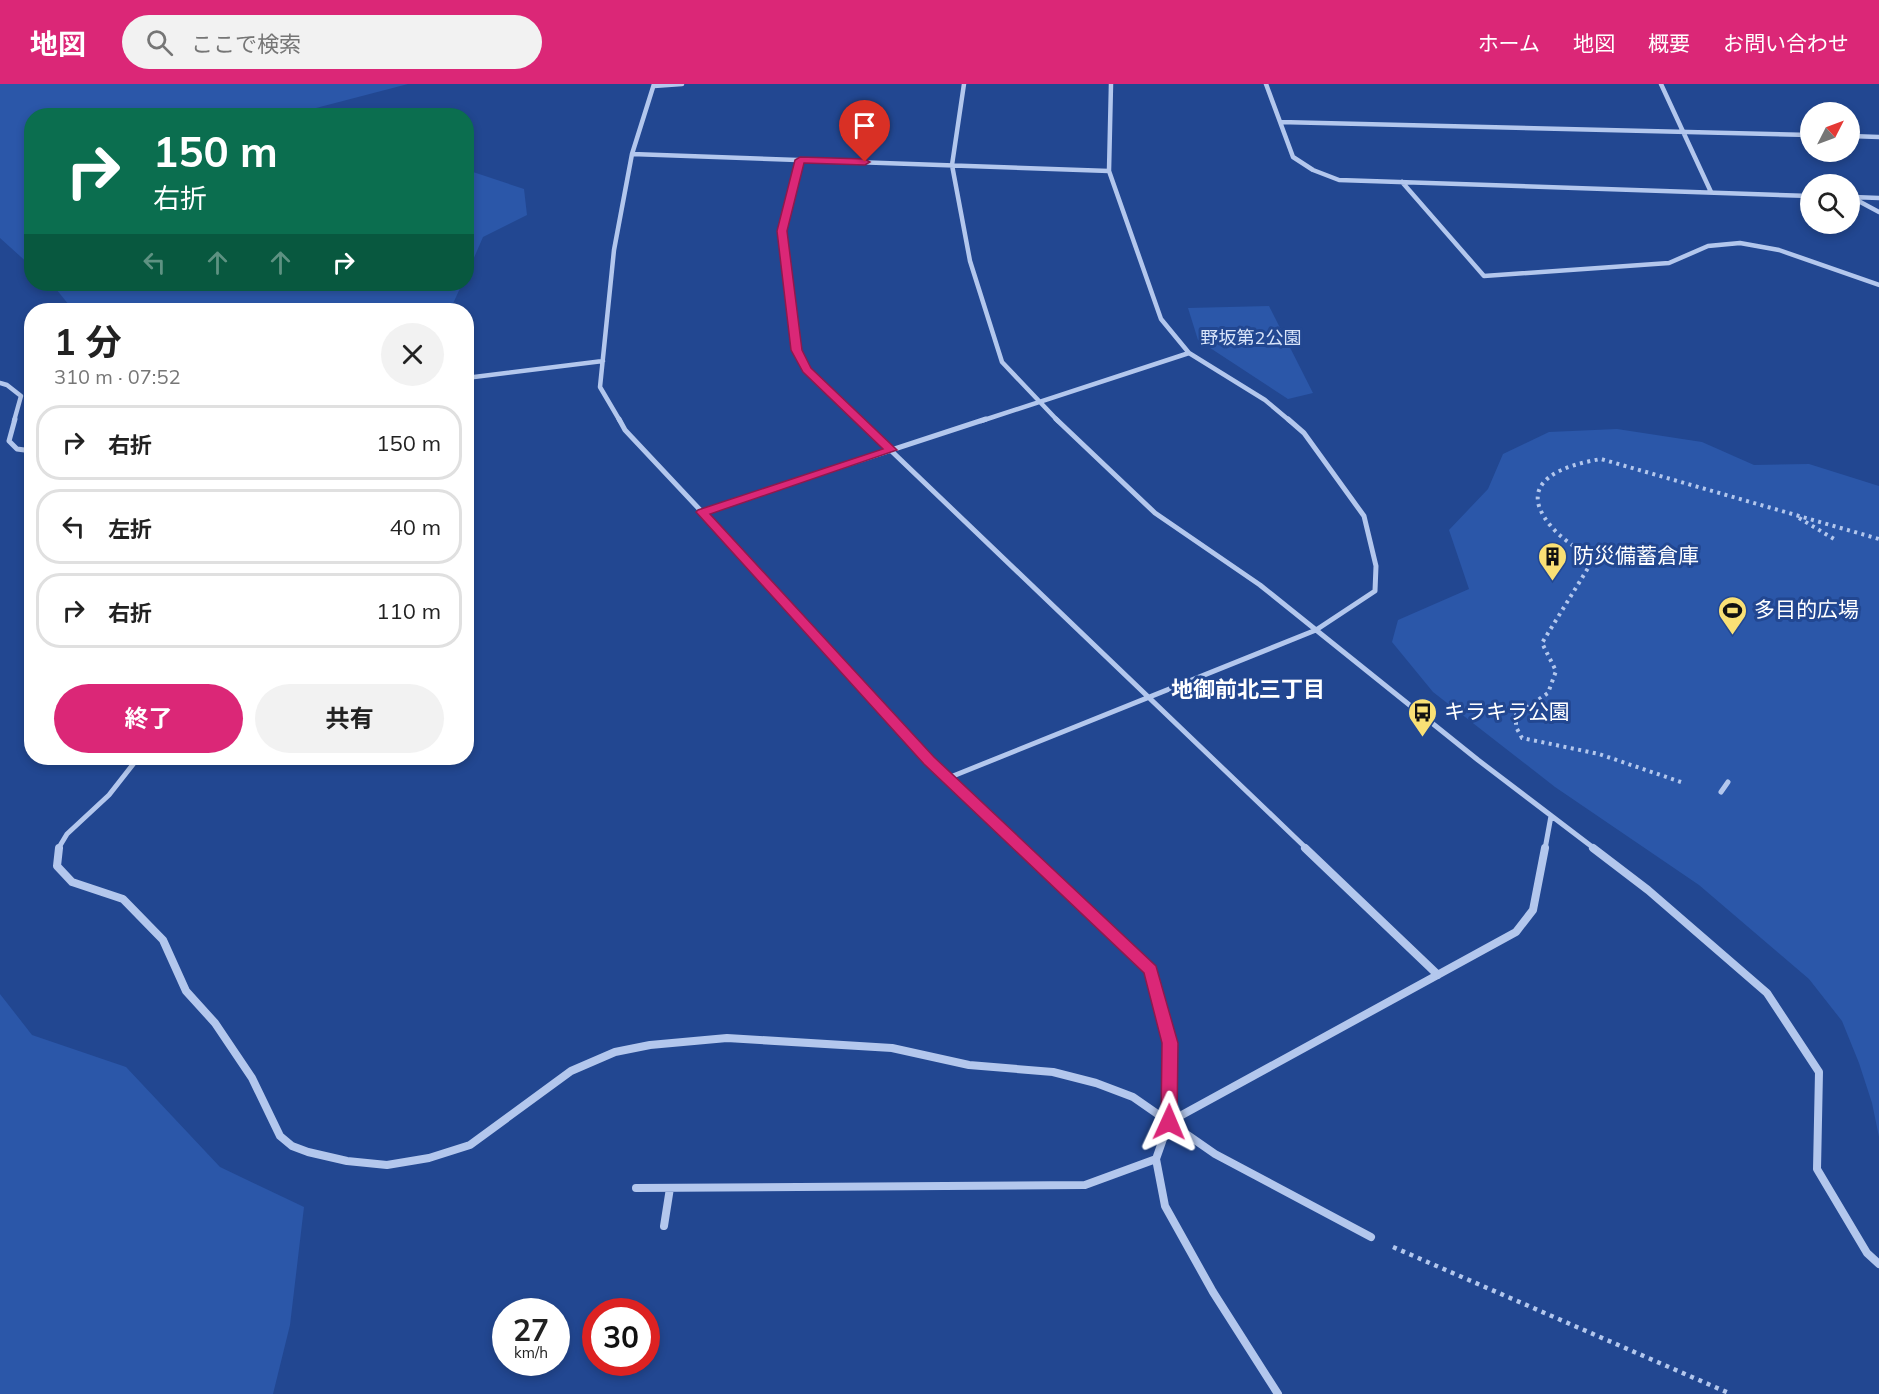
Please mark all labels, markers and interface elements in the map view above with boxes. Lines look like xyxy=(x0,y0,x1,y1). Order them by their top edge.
search box xyxy=(122,15,542,69)
text: 地図 xyxy=(30,26,86,61)
icon: search xyxy=(143,26,176,59)
text: ここで検索 xyxy=(191,30,301,58)
text: ホーム xyxy=(1478,30,1540,56)
text: 地図 xyxy=(1573,30,1615,56)
text: 概要 xyxy=(1648,30,1690,56)
text: お問い合わせ xyxy=(1723,30,1849,56)
pin xyxy=(839,100,890,162)
north arrow xyxy=(1800,102,1860,162)
map controls xyxy=(1800,102,1860,234)
icon: arrive xyxy=(848,109,881,142)
text: 150 m xyxy=(153,125,278,178)
icon: right xyxy=(54,132,132,210)
button: search xyxy=(1800,174,1860,234)
text: 右折 xyxy=(153,181,207,215)
icon: left xyxy=(138,246,171,279)
icon: ahead xyxy=(201,246,234,279)
icon: ahead xyxy=(264,246,297,279)
icon: right xyxy=(327,246,360,279)
text: 1 分 xyxy=(54,319,121,364)
button: close xyxy=(381,323,444,386)
park label: 野坂第2公園 xyxy=(1201,326,1301,349)
text: 310 m · 07:52 xyxy=(54,364,180,389)
icon: right xyxy=(57,426,90,459)
text: 150 m xyxy=(376,429,441,457)
text: 右折 xyxy=(108,431,152,459)
icon: left xyxy=(57,510,90,543)
text: 40 m xyxy=(390,513,441,541)
text: 左折 xyxy=(108,515,152,543)
building icon: 防災備蓄倉庫 xyxy=(1536,540,1568,582)
place label: 防災備蓄倉庫 xyxy=(1573,542,1699,568)
icon: right xyxy=(57,594,90,627)
sports icon: 多目的広場 xyxy=(1717,594,1749,636)
place label: 多目的広場 xyxy=(1754,596,1859,622)
text: 110 m xyxy=(376,597,441,625)
text: 右折 xyxy=(108,599,152,627)
district label: 地御前北三丁目 xyxy=(1171,675,1325,703)
button: 終了 xyxy=(54,684,243,753)
button: 共有 xyxy=(255,684,444,753)
bus stop icon: キラキラ公園 xyxy=(1407,696,1439,738)
place label: キラキラ公園 xyxy=(1444,698,1570,724)
position arrow xyxy=(1137,1090,1201,1154)
speed limit sign: 30 xyxy=(582,1298,660,1376)
text: 27 xyxy=(513,1311,549,1349)
text: km/h xyxy=(514,1343,548,1362)

